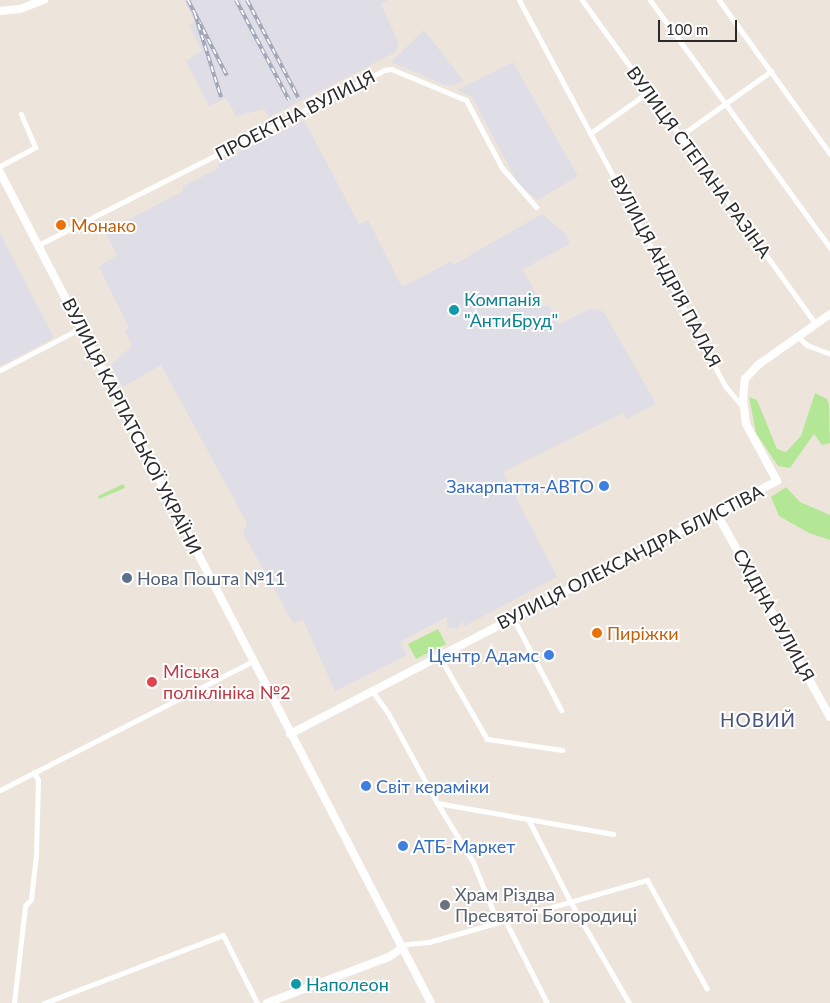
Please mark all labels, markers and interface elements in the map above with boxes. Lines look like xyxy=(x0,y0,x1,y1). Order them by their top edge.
scale bar xyxy=(660,10,739,42)
text: 100 m xyxy=(666,20,708,38)
street label: ВУЛИЦЯ СТЕПАНА РАЗІНА xyxy=(622,62,776,262)
street label: ПРОЕКТНА ВУЛИЦЯ xyxy=(211,65,379,165)
street label: ВУЛИЦЯ АНДРІЯ ПАЛАЯ xyxy=(606,171,726,371)
place label: Монако xyxy=(71,214,136,236)
marker: Монако xyxy=(55,219,67,231)
place label: Компанія "АнтиБруд" xyxy=(464,289,558,332)
street label: ВУЛИЦЯ КАРПАТСЬКОЇ УКРАЇНИ xyxy=(58,294,206,558)
marker: Компанія "АнтиБруд" xyxy=(448,304,460,316)
place label: Закарпаття-АВТО xyxy=(446,475,594,497)
street label: ВУЛИЦЯ ОЛЕКСАНДРА БЛИСТІВА xyxy=(493,480,767,634)
marker: Закарпаття-АВТО xyxy=(598,480,610,492)
street label: СХІДНА ВУЛИЦЯ xyxy=(729,545,819,685)
place label: Нова Пошта №11 xyxy=(137,567,285,589)
marker: Нова Пошта №11 xyxy=(121,572,133,584)
place label: Пиріжки xyxy=(607,622,679,644)
marker: Пиріжки xyxy=(591,627,603,639)
place label: Центр Адамс xyxy=(428,644,539,666)
marker: Центр Адамс xyxy=(543,649,555,661)
place label: Міська поліклініка №2 xyxy=(163,661,291,704)
marker: Міська поліклініка №2 xyxy=(145,675,159,689)
district label: НОВИЙ xyxy=(719,709,797,731)
place label: Світ кераміки xyxy=(376,775,489,797)
marker: Світ кераміки xyxy=(360,780,372,792)
place label: АТБ-Маркет xyxy=(413,835,515,857)
marker: АТБ-Маркет xyxy=(397,840,409,852)
place label: Храм Різдва Пресвятої Богородиці xyxy=(455,884,637,926)
marker: Храм Різдва Пресвятої Богородиці xyxy=(439,899,451,911)
place label: Наполеон xyxy=(306,973,389,995)
marker: Наполеон xyxy=(290,978,302,990)

